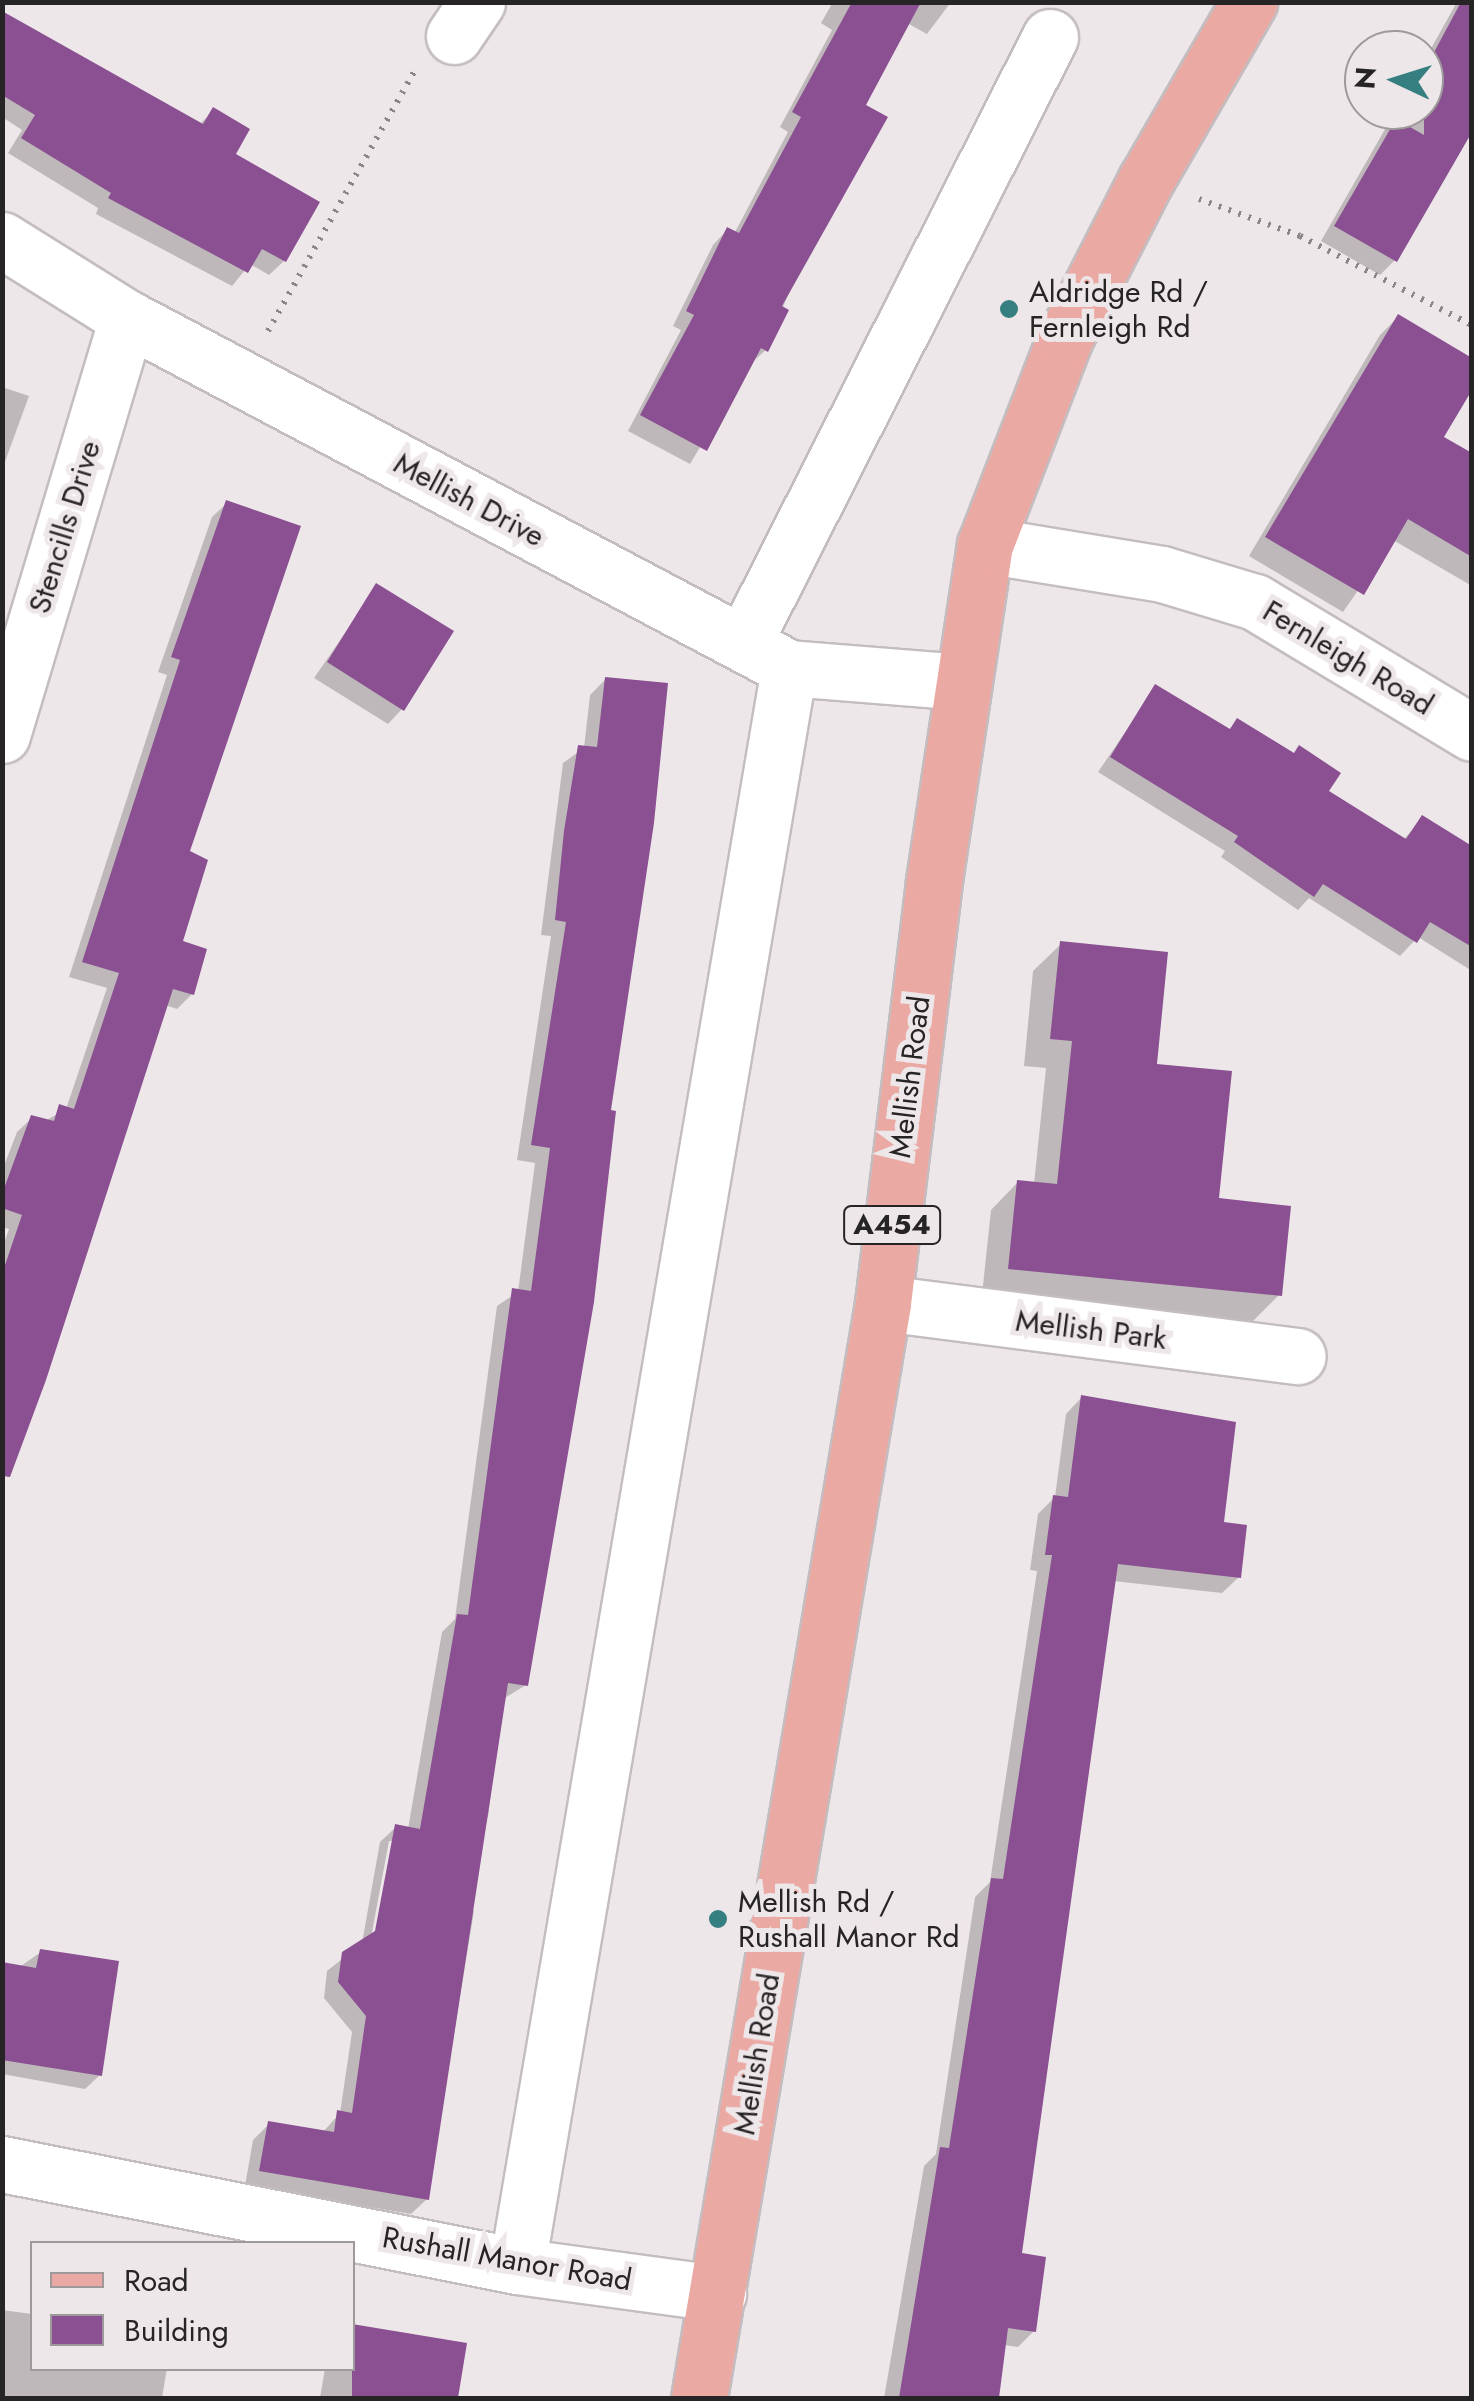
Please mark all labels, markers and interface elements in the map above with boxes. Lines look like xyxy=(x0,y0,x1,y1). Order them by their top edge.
north arrow xyxy=(1344,30,1444,130)
text: N xyxy=(1344,65,1387,91)
place label: Aldridge Rd / Fernleigh Rd xyxy=(1029,274,1208,344)
marker: Aldridge Rd / Fernleigh Rd xyxy=(998,298,1020,320)
street label: Stencills Drive xyxy=(22,436,108,618)
street label: Mellish Drive xyxy=(388,445,550,555)
street label: Fernleigh Road xyxy=(1256,593,1440,723)
street label: Mellish Road xyxy=(882,994,938,1160)
road number: A454 xyxy=(842,1202,942,1248)
street label: Mellish Park xyxy=(1014,1303,1168,1357)
place label: Mellish Rd / Rushall Manor Rd xyxy=(738,1884,960,1954)
marker: Mellish Rd / Rushall Manor Rd xyxy=(707,1908,729,1930)
street label: Mellish Road xyxy=(726,1971,788,2137)
street label: Rushall Manor Road xyxy=(380,2219,634,2299)
legend xyxy=(30,2241,355,2371)
text: Road xyxy=(124,2259,189,2302)
text: Building xyxy=(124,2309,229,2352)

